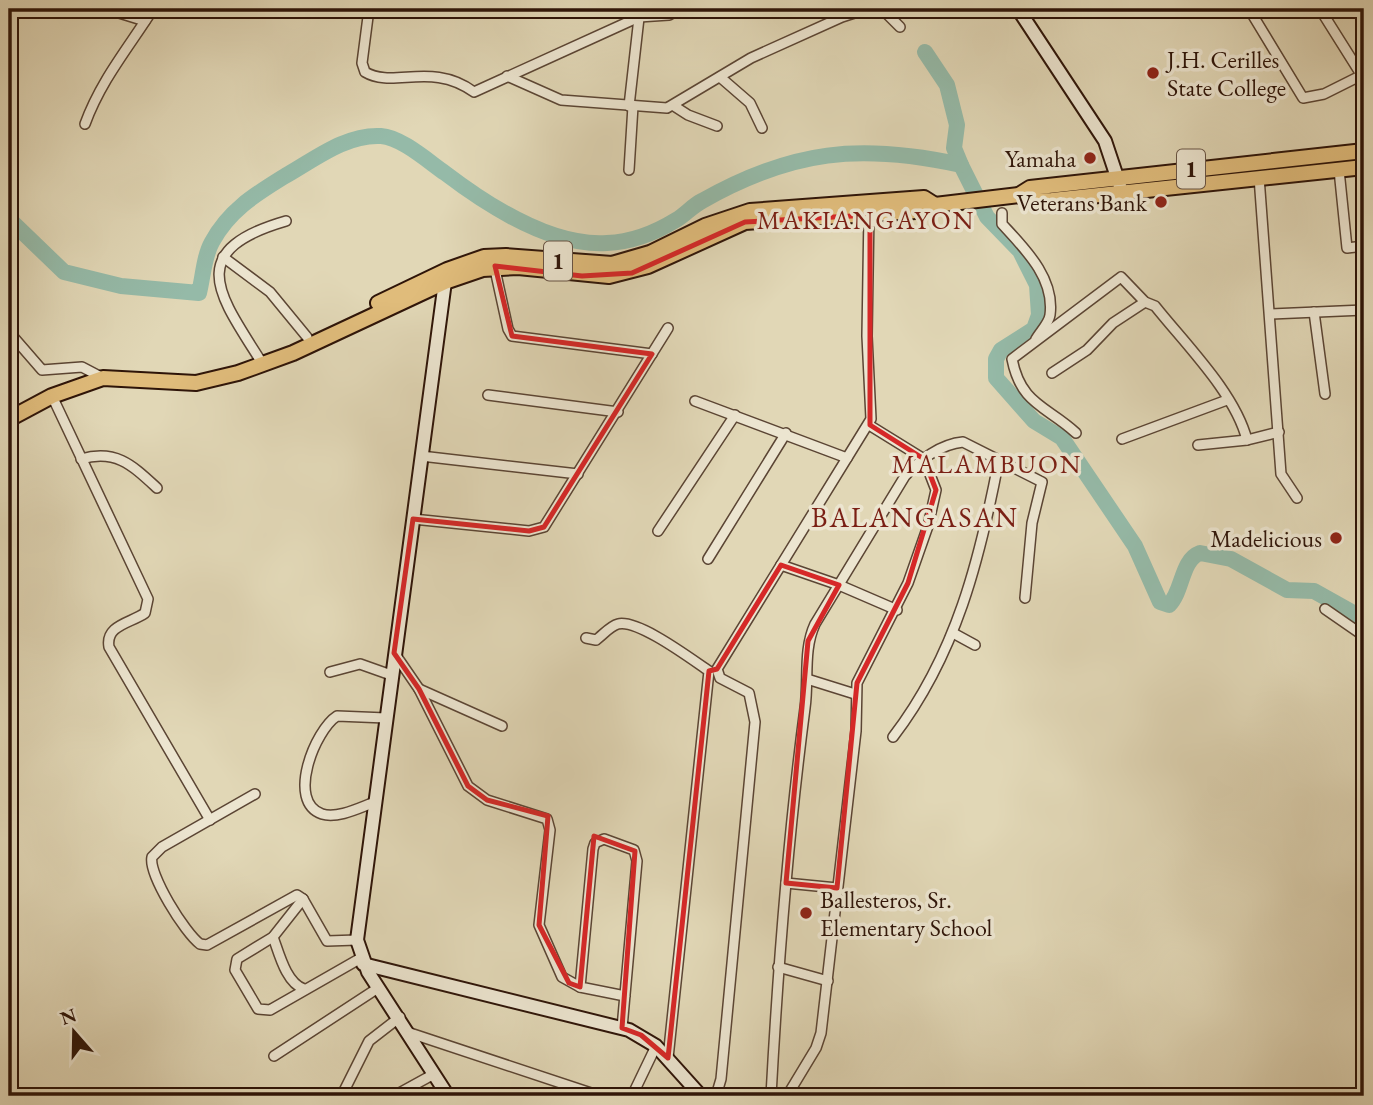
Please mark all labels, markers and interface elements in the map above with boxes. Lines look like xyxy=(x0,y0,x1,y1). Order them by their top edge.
place label: J.H. Cerilles State College xyxy=(1165,44,1286,103)
marker: J.H. Cerilles State College xyxy=(1145,65,1161,81)
place label: Yamaha xyxy=(1005,143,1076,174)
marker: Yamaha xyxy=(1082,150,1098,166)
road number: 1 xyxy=(1177,150,1205,188)
place label: Veterans Bank xyxy=(1017,187,1148,218)
marker: Veterans Bank xyxy=(1153,194,1169,210)
district label: MAKIANGAYON xyxy=(757,203,975,237)
road number: 1 xyxy=(544,242,572,280)
district label: MALAMBUON xyxy=(892,447,1082,481)
district label: BALANGASAN xyxy=(811,499,1019,535)
place label: Madelicious xyxy=(1210,523,1322,554)
marker: Madelicious xyxy=(1328,530,1344,546)
place label: Ballesteros, Sr. Elementary School xyxy=(820,884,992,943)
marker: Ballesteros, Sr. Elementary School xyxy=(798,905,814,921)
north arrow xyxy=(38,996,108,1066)
text: N xyxy=(57,1002,80,1031)

